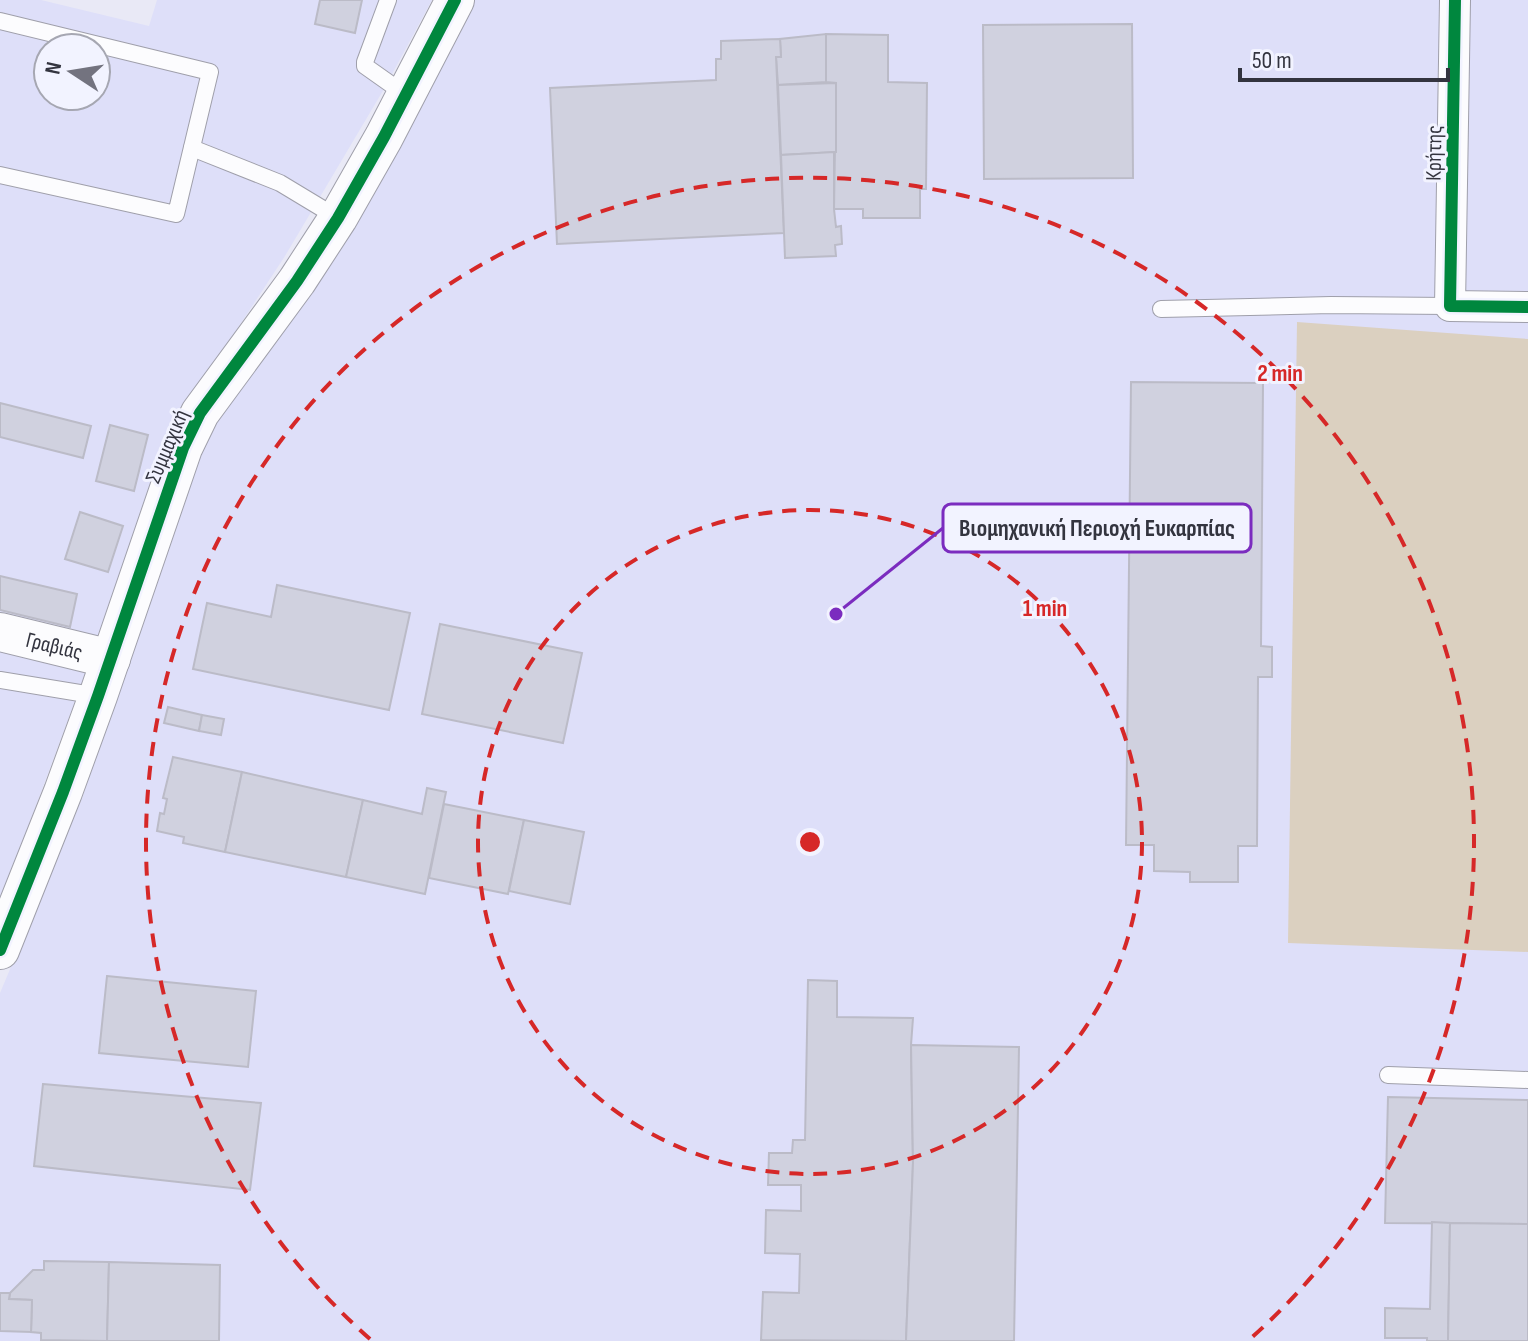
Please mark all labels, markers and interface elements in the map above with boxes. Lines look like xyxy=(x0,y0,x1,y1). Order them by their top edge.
north arrow xyxy=(32,32,112,112)
scale bar xyxy=(1240,32,1448,82)
text: 50 m xyxy=(1252,46,1292,75)
text: N xyxy=(39,60,68,77)
street label: Κρήτης xyxy=(1421,125,1448,181)
text: 2 min xyxy=(1257,359,1303,388)
street label: Συμμαχική xyxy=(140,406,195,488)
callout: Βιομηχανική Περιοχή Ευκαρπίας xyxy=(943,504,1251,552)
text: Βιομηχανική Περιοχή Ευκαρπίας xyxy=(959,514,1235,543)
text: 1 min xyxy=(1023,594,1067,623)
street label: Γραβιάς xyxy=(23,627,85,667)
centre of rings xyxy=(796,828,824,856)

